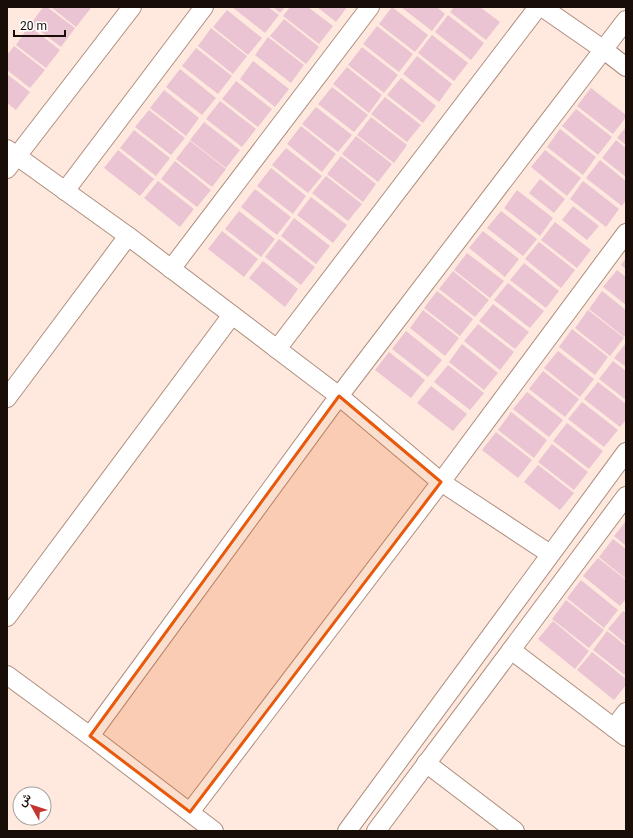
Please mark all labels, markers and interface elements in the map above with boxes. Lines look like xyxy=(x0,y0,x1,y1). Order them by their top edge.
scale bar xyxy=(14,12,65,38)
text: 20 m xyxy=(20,19,47,33)
north arrow xyxy=(12,786,52,826)
text: ش xyxy=(15,791,34,809)

